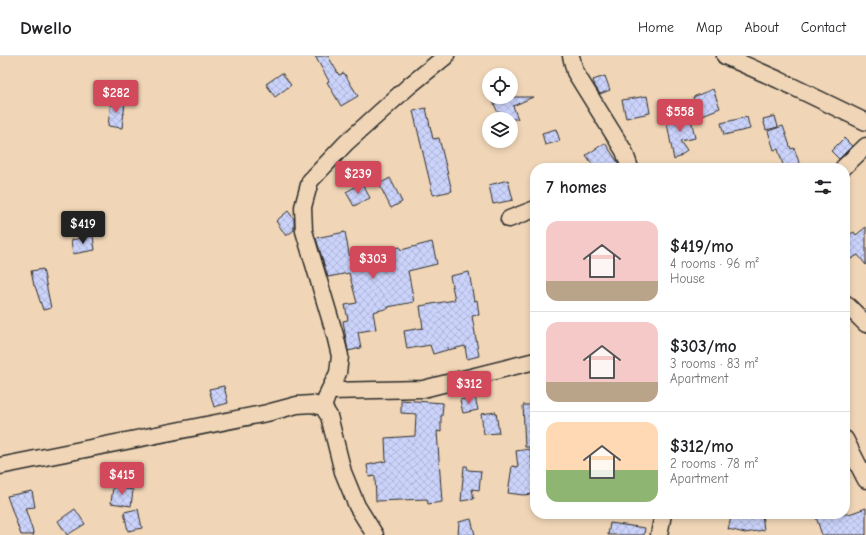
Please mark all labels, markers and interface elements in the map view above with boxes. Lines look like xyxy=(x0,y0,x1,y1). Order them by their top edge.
text: Dwello xyxy=(20,17,72,39)
text: Home xyxy=(638,19,674,36)
text: Map xyxy=(696,19,722,36)
text: About xyxy=(744,19,779,36)
text: Contact xyxy=(801,19,846,36)
map controls xyxy=(482,68,518,148)
button: locate xyxy=(482,68,518,104)
pin: $282 xyxy=(92,80,140,114)
text: $282 xyxy=(102,85,130,100)
pin: $558 xyxy=(656,99,704,133)
text: $558 xyxy=(666,104,694,119)
button: layers xyxy=(482,112,518,148)
pin: $239 xyxy=(334,161,382,195)
text: $239 xyxy=(344,166,372,181)
icon: filters xyxy=(812,176,834,198)
text: 7 homes xyxy=(546,178,607,197)
pin: $419 xyxy=(59,211,107,245)
text: $419 xyxy=(70,216,96,231)
icon: home xyxy=(578,237,626,285)
text: $419/mo xyxy=(670,237,734,256)
pin: $303 xyxy=(349,246,397,280)
text: $303 xyxy=(359,251,387,266)
text: 4 rooms · 96 m² xyxy=(670,256,759,271)
text: House xyxy=(670,271,705,286)
text: $303/mo xyxy=(670,337,737,356)
icon: home xyxy=(578,338,626,386)
text: 3 rooms · 83 m² xyxy=(670,356,758,371)
pin: $312 xyxy=(445,371,493,405)
text: Apartment xyxy=(670,371,728,386)
text: $312 xyxy=(456,376,482,391)
text: $312/mo xyxy=(670,437,734,456)
icon: home xyxy=(578,438,626,486)
text: 2 rooms · 78 m² xyxy=(670,456,758,471)
pin: $415 xyxy=(98,462,146,496)
text: $415 xyxy=(109,467,135,482)
text: Apartment xyxy=(670,471,728,486)

